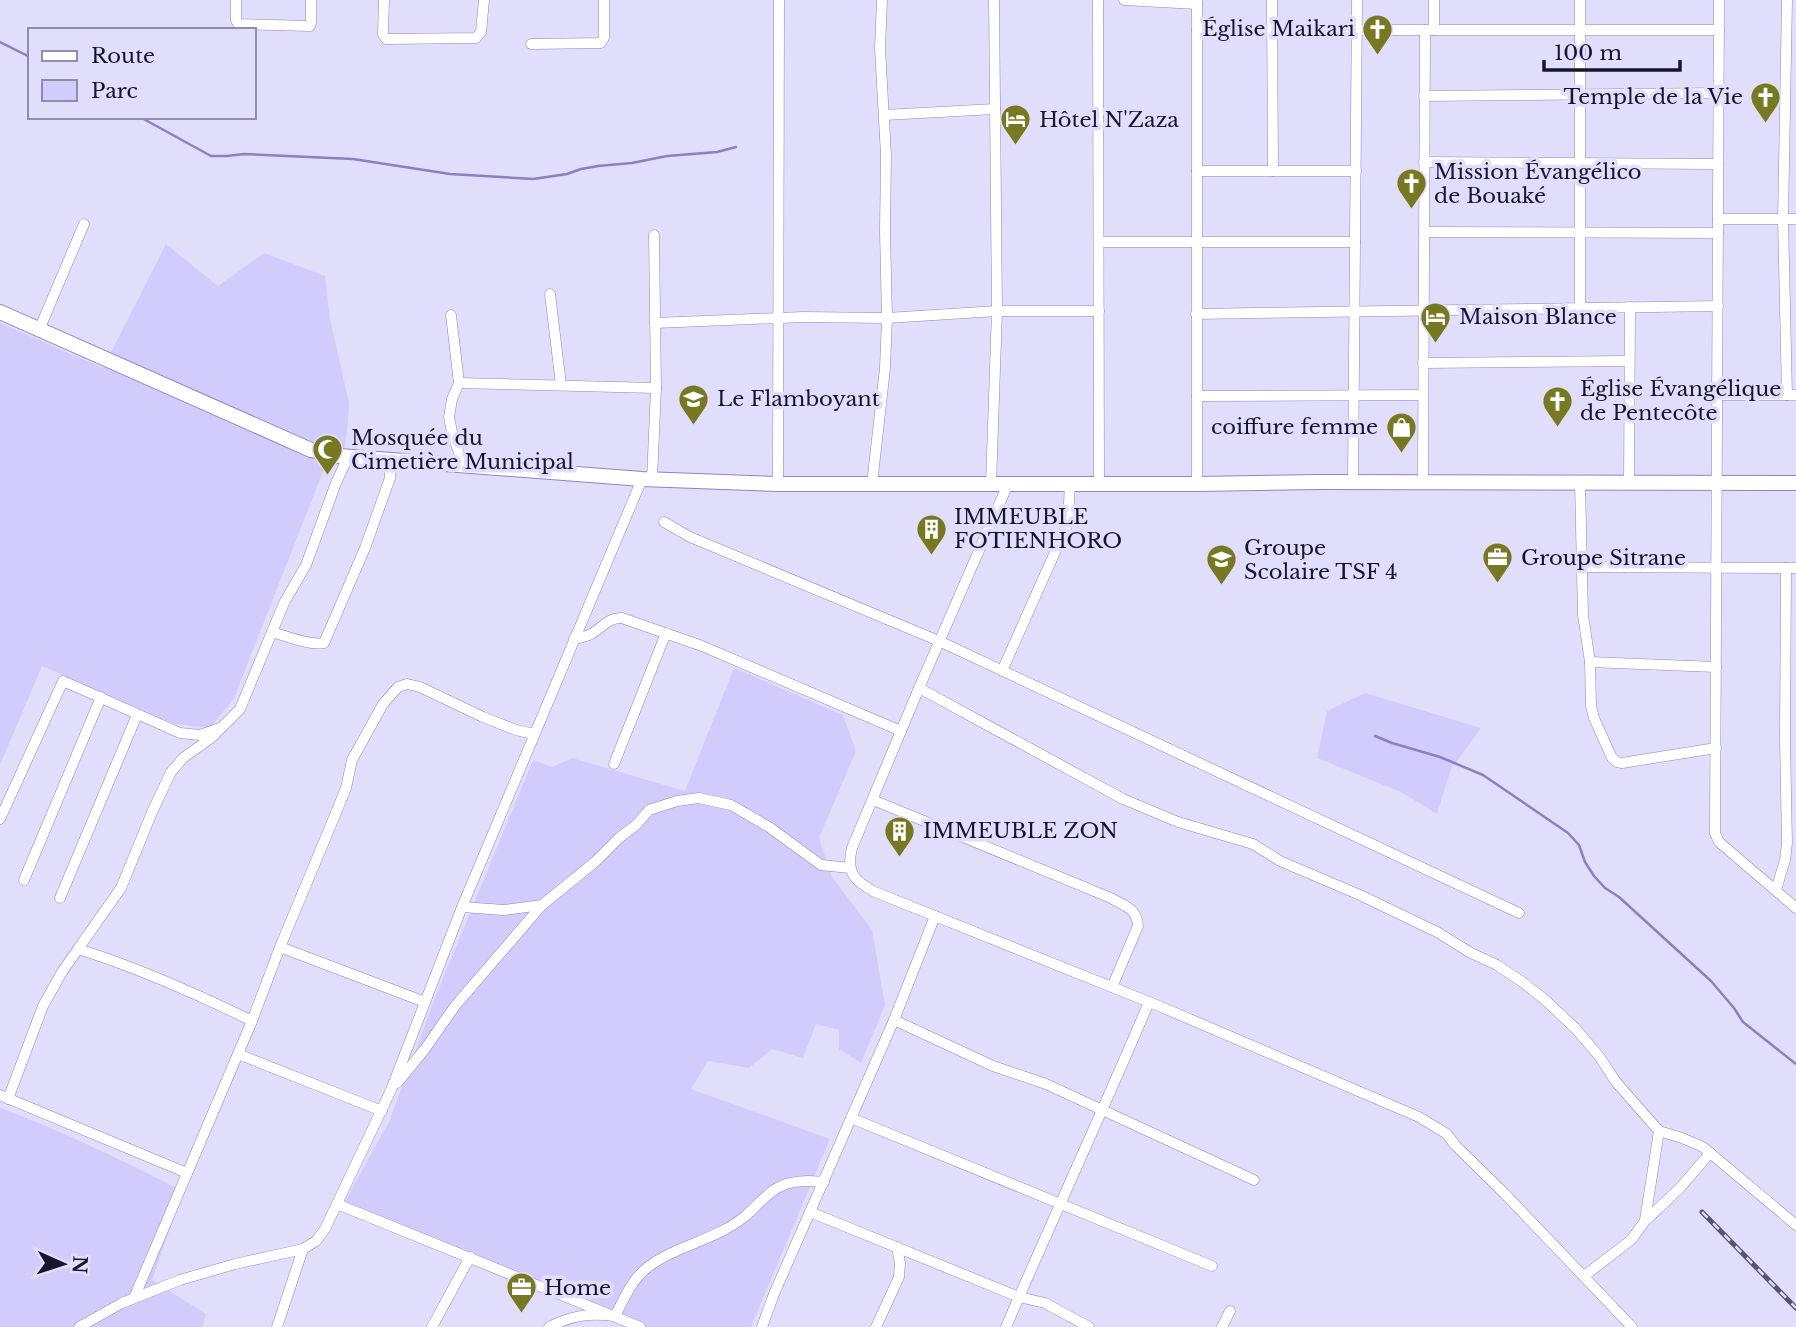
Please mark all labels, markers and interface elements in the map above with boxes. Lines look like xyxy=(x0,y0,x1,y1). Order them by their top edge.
church icon: Église Maikari xyxy=(1361,12,1395,56)
place label: Église Maikari xyxy=(1202,16,1355,42)
legend xyxy=(28,28,256,119)
scale bar xyxy=(1544,28,1680,72)
text: 100 m xyxy=(1554,40,1622,66)
text: Route xyxy=(91,43,155,69)
text: Parc xyxy=(91,78,138,104)
church icon: Temple de la Vie xyxy=(1749,80,1783,124)
place label: Temple de la Vie xyxy=(1564,84,1743,110)
hotel icon: Hôtel N'Zaza xyxy=(999,103,1033,147)
place label: Hôtel N'Zaza xyxy=(1039,107,1179,133)
place label: Mission Évangélico de Bouaké xyxy=(1434,159,1642,209)
church icon: Mission Évangélico de Bouaké xyxy=(1394,167,1428,211)
hotel icon: Maison Blance xyxy=(1419,300,1453,344)
place label: Maison Blance xyxy=(1459,304,1617,330)
place label: Église Évangélique de Pentecôte xyxy=(1580,376,1781,426)
school or university icon: Le Flamboyant xyxy=(677,382,711,426)
church icon: Église Évangélique de Pentecôte xyxy=(1540,384,1574,428)
place label: Le Flamboyant xyxy=(717,386,880,412)
shop icon: coiffure femme xyxy=(1384,410,1418,454)
place label: coiffure femme xyxy=(1211,414,1378,440)
place label: Mosquée du Cimetière Municipal xyxy=(351,425,574,475)
mosque icon: Mosquée du Cimetière Municipal xyxy=(311,433,345,477)
place label: IMMEUBLE FOTIENHORO xyxy=(954,504,1122,554)
building icon: IMMEUBLE FOTIENHORO xyxy=(914,512,948,556)
place label: Groupe Scolaire TSF 4 xyxy=(1244,535,1398,585)
office icon: Groupe Sitrane xyxy=(1481,541,1515,585)
school or university icon: Groupe Scolaire TSF 4 xyxy=(1204,543,1238,587)
place label: Groupe Sitrane xyxy=(1521,545,1686,571)
building icon: IMMEUBLE ZON xyxy=(883,814,917,858)
place label: IMMEUBLE ZON xyxy=(923,818,1118,844)
north arrow xyxy=(28,1229,98,1299)
text: N xyxy=(68,1255,91,1275)
office icon: Home xyxy=(504,1271,538,1315)
place label: Home xyxy=(544,1275,611,1301)

